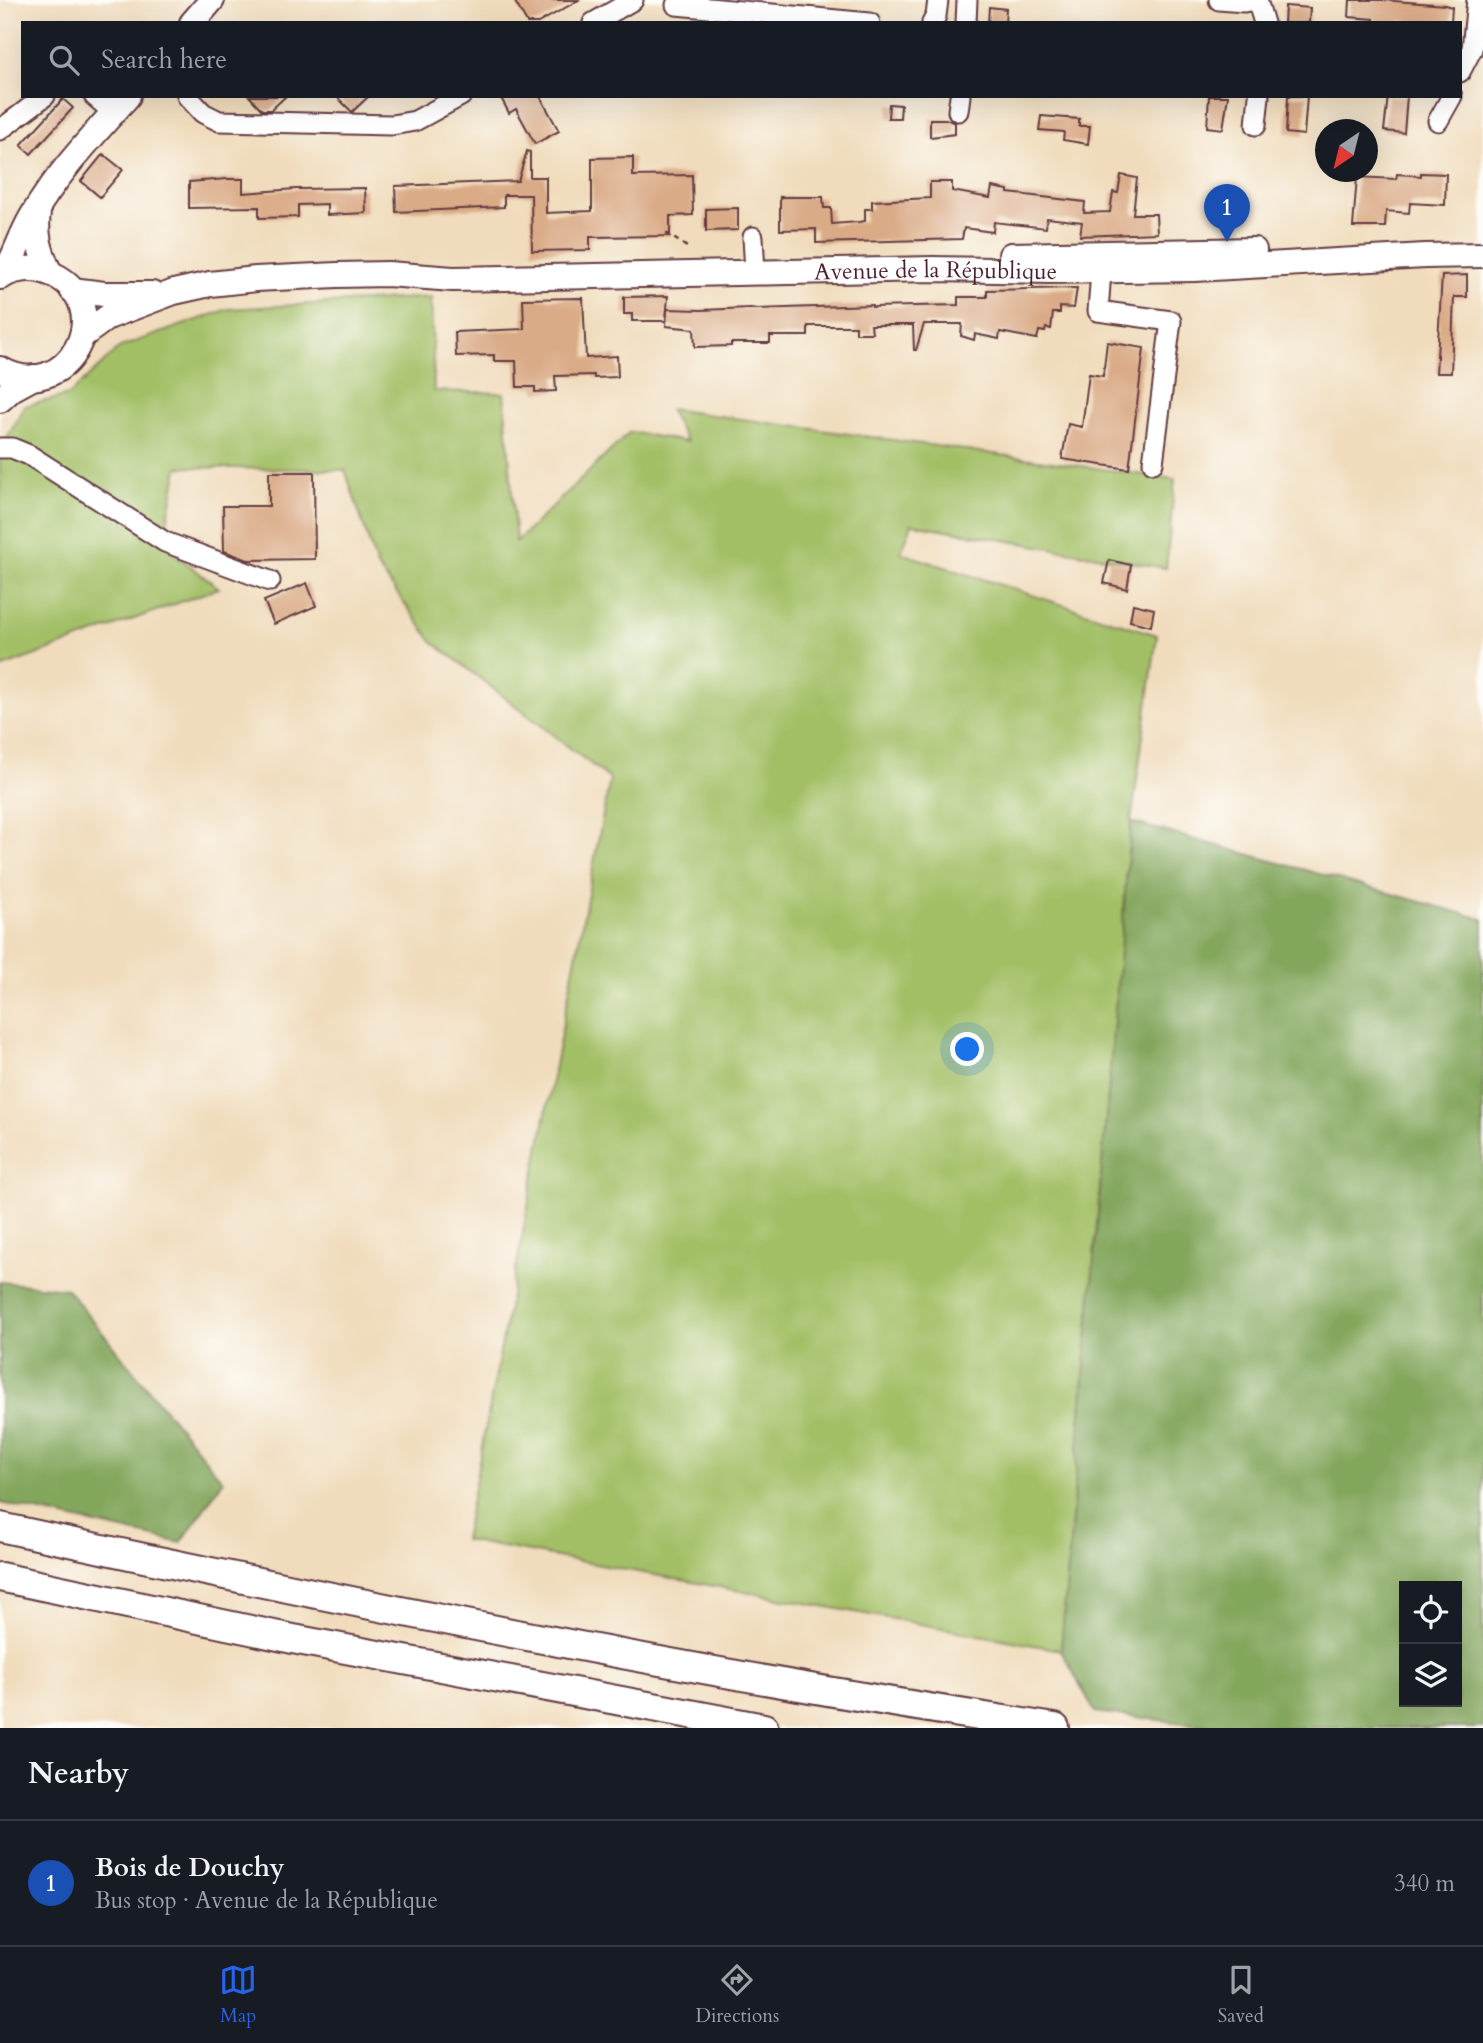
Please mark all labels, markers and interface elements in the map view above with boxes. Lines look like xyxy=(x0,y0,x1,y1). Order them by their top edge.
search box xyxy=(21,21,1462,98)
icon: search xyxy=(45,41,83,79)
text: Search here xyxy=(101,42,227,77)
north arrow xyxy=(1315,119,1378,182)
pin: 1 xyxy=(1204,184,1250,242)
street label: Avenue de la République xyxy=(814,253,1057,287)
your location xyxy=(950,1032,984,1066)
map controls xyxy=(1399,1581,1462,1707)
button: locate xyxy=(1399,1581,1462,1644)
button: layers xyxy=(1399,1644,1462,1707)
text: Nearby xyxy=(28,1753,129,1794)
text: Bois de Douchy xyxy=(95,1850,285,1885)
text: 1 xyxy=(45,1868,57,1899)
text: 340 m xyxy=(1394,1868,1455,1899)
text: Bus stop · Avenue de la République xyxy=(95,1885,438,1916)
tab: Map xyxy=(219,1961,257,2029)
tab: Directions xyxy=(696,1961,779,2029)
tab: Saved xyxy=(1218,1961,1264,2029)

